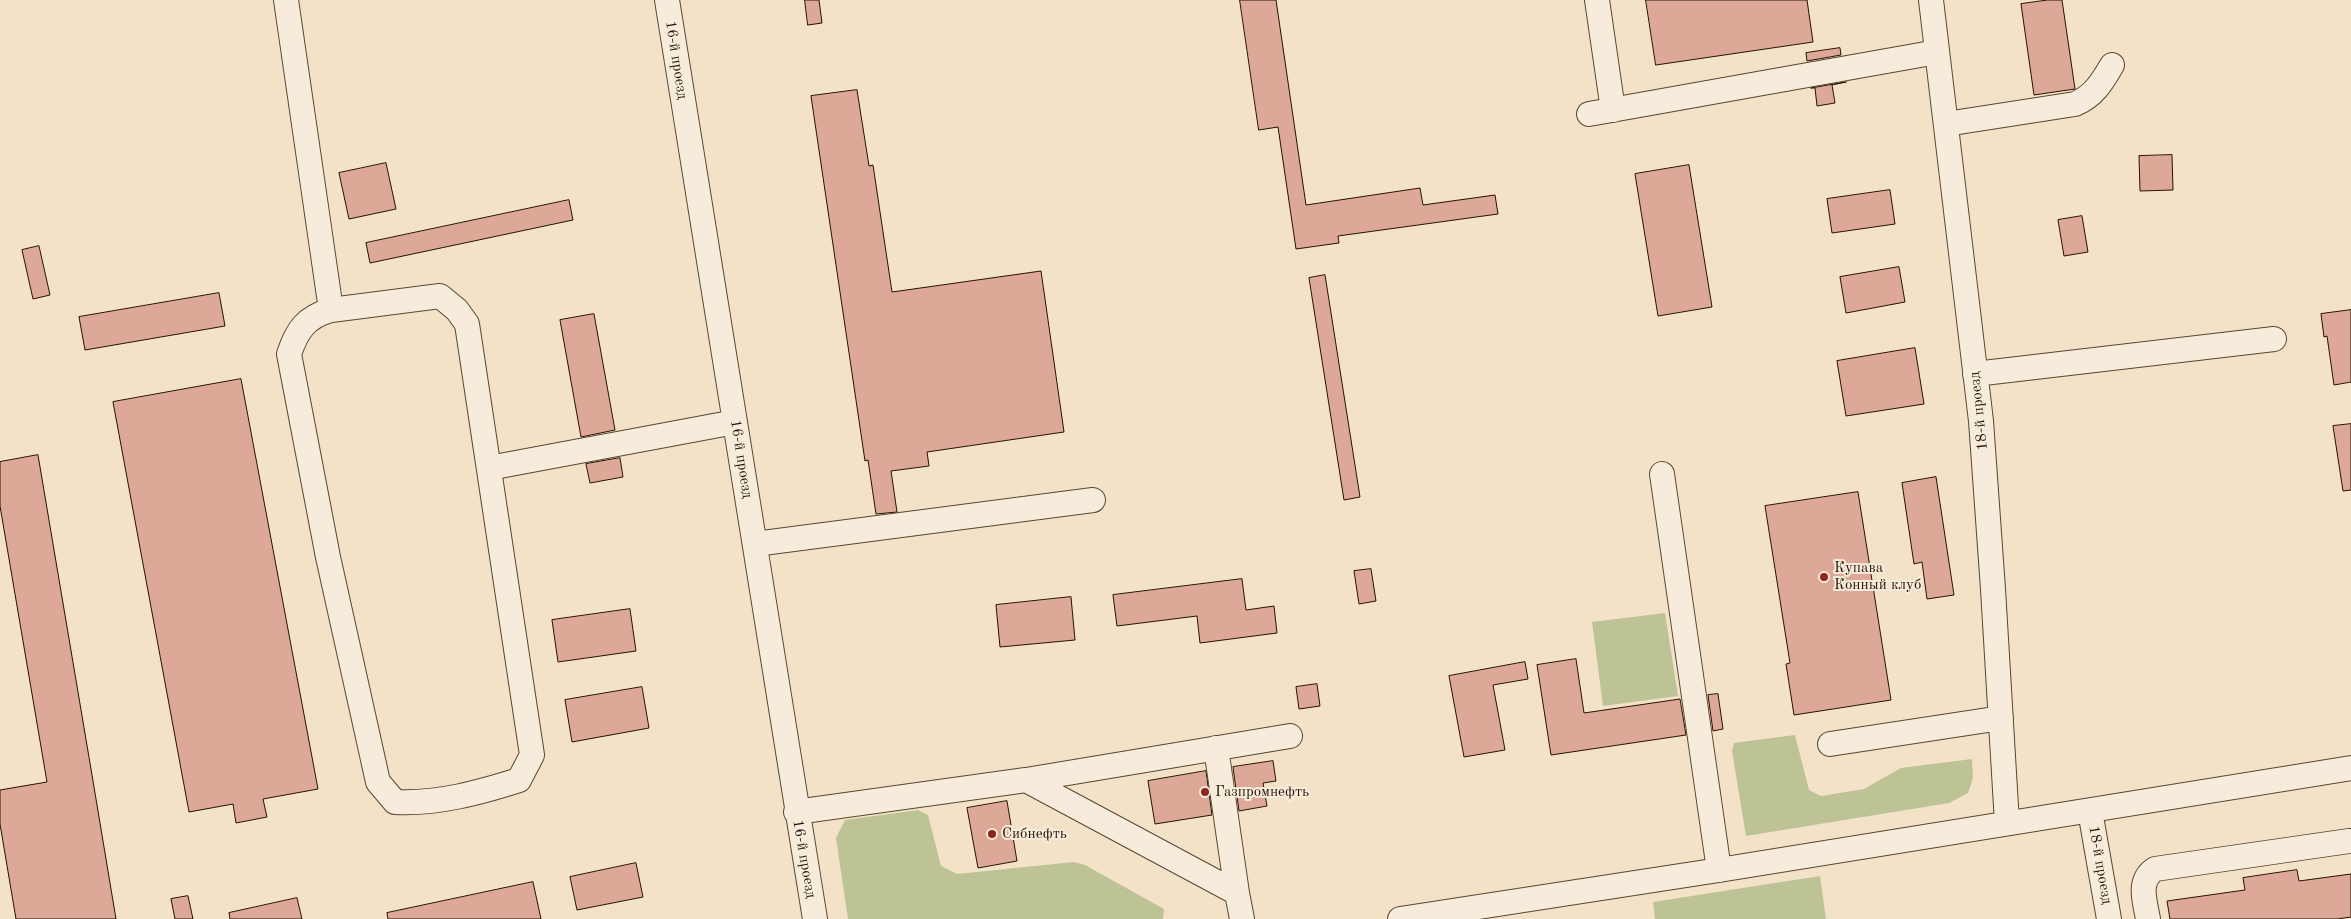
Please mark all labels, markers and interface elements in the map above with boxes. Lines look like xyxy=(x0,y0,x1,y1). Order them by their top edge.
street label: 16-й проезд xyxy=(661,19,691,101)
street label: 18-й проезд xyxy=(1966,371,1992,451)
street label: 16-й проезд xyxy=(726,418,756,500)
place label: Купава Конный клуб xyxy=(1834,559,1921,594)
marker: Купава Конный клуб xyxy=(1818,571,1830,583)
place label: Газпромнефть xyxy=(1215,783,1309,801)
marker: Газпромнефть xyxy=(1199,786,1211,798)
street label: 16-й проезд xyxy=(788,818,820,900)
street label: 18-й проезд xyxy=(2084,824,2116,906)
place label: Сибнефть xyxy=(1002,825,1067,843)
marker: Сибнефть xyxy=(986,828,998,840)

